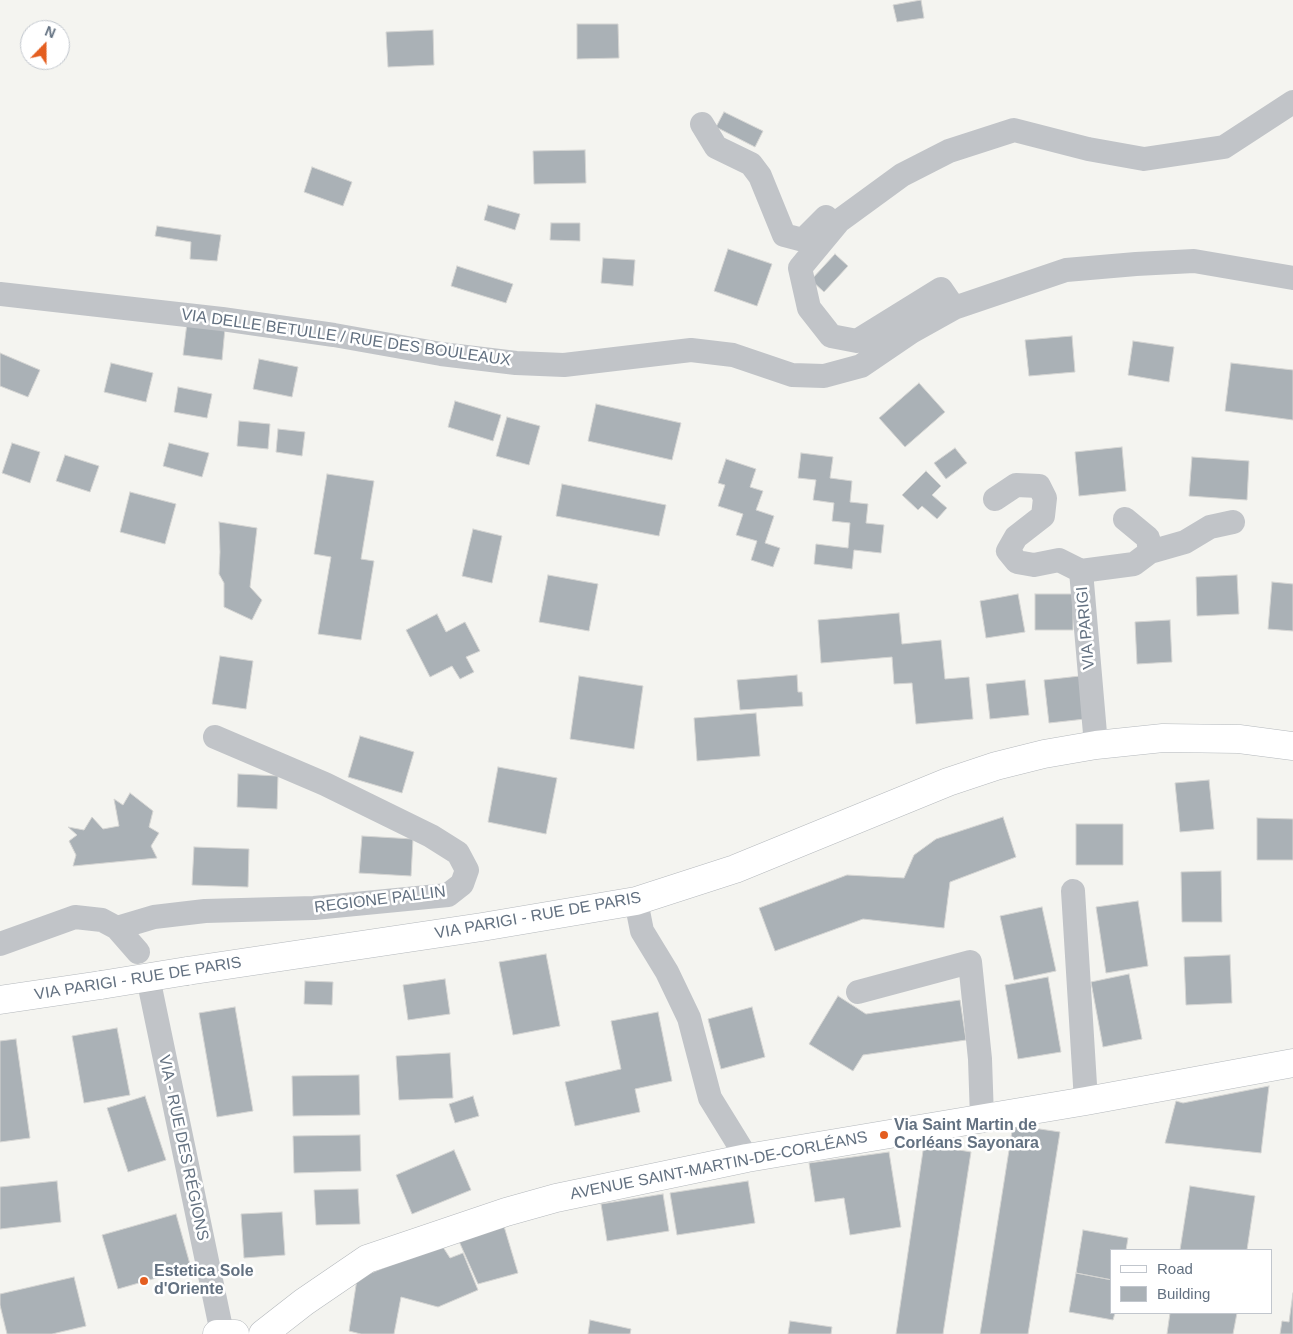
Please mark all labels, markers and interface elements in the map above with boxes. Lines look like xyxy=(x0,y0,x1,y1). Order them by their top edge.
north arrow xyxy=(20,20,70,70)
text: N xyxy=(43,23,58,41)
street label: VIA DELLE BETULLE / RUE DES BOULEAUX xyxy=(180,305,512,371)
street label: VIA PARIGI xyxy=(1073,586,1099,670)
street label: REGIONE PALLIN xyxy=(313,882,447,918)
street label: VIA PARIGI - RUE DE PARIS xyxy=(433,888,643,944)
street label: VIA PARIGI - RUE DE PARIS xyxy=(33,953,243,1005)
street label: VIA - RUE DES RÉGIONS xyxy=(154,1053,212,1243)
place label: Via Saint Martin de Corléans Sayonara xyxy=(894,1116,1039,1154)
street label: AVENUE SAINT-MARTIN-DE-CORLÉANS xyxy=(569,1128,869,1204)
marker: Via Saint Martin de Corléans Sayonara xyxy=(878,1129,890,1141)
legend xyxy=(1110,1249,1273,1314)
text: Road xyxy=(1157,1260,1193,1277)
place label: Estetica Sole d'Oriente xyxy=(154,1262,254,1300)
marker: Estetica Sole d'Oriente xyxy=(138,1275,150,1287)
text: Building xyxy=(1157,1285,1210,1302)

